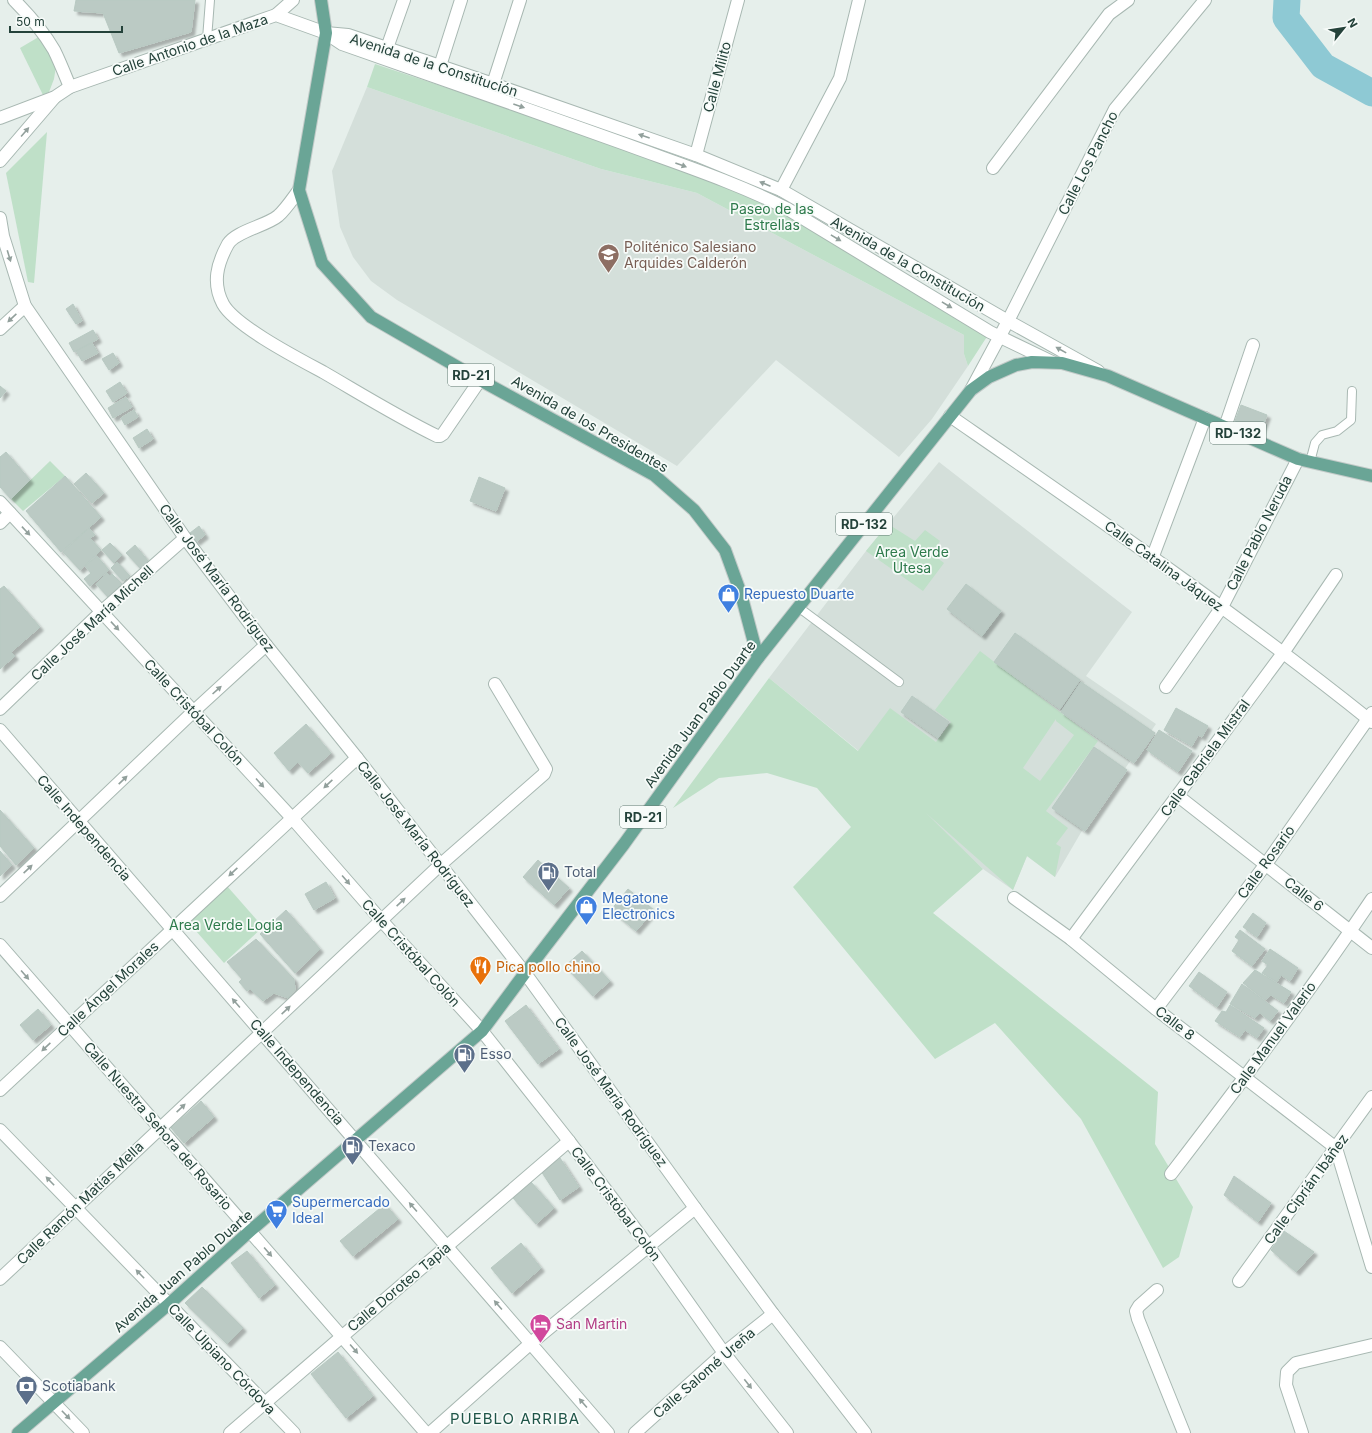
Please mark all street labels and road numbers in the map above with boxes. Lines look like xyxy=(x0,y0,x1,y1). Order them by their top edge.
street label: Calle Antonio de la Maza xyxy=(110,10,270,79)
street label: Avenida de la Constitución xyxy=(348,29,520,100)
street label: Calle Milito xyxy=(699,40,734,114)
street label: Calle Los Pancho xyxy=(1054,108,1121,218)
street label: Avenida de la Constitución xyxy=(828,212,989,315)
road number: RD-21 xyxy=(448,364,494,386)
street label: Avenida de los Presidentes xyxy=(509,372,672,475)
road number: RD-132 xyxy=(1210,422,1266,444)
street label: Calle Pablo Neruda xyxy=(1222,472,1295,593)
street label: Calle José María Rodríguez xyxy=(156,500,279,655)
road number: RD-132 xyxy=(836,513,892,535)
street label: Calle Catalina Jáquez xyxy=(1102,517,1227,614)
street label: Calle José María Michell xyxy=(27,561,156,684)
street label: Avenida Juan Pablo Duarte xyxy=(640,637,759,791)
street label: Calle Cristóbal Colón xyxy=(141,655,248,768)
street label: Calle Gabriela Mistral xyxy=(1156,696,1253,820)
street label: Calle José María Rodríguez xyxy=(354,757,479,910)
street label: Calle Independencia xyxy=(34,771,135,884)
road number: RD-21 xyxy=(620,806,666,828)
street label: Calle Rosario xyxy=(1233,822,1298,902)
street label: Calle 6 xyxy=(1281,873,1328,914)
street label: Calle Cristóbal Colón xyxy=(359,895,464,1010)
street label: Calle Ángel Morales xyxy=(54,937,162,1040)
street label: Calle Manuel Valerio xyxy=(1226,978,1319,1097)
street label: Calle 8 xyxy=(1152,1002,1199,1043)
street label: Calle José María Rodríguez xyxy=(551,1013,672,1170)
street label: Calle Independencia xyxy=(247,1015,348,1128)
street label: Calle Nuestra Señora del Rosario xyxy=(81,1038,236,1213)
street label: Calle Ciprián Ibáñez xyxy=(1260,1130,1351,1247)
street label: Calle Ramón Matías Mella xyxy=(13,1138,147,1268)
street label: Calle Cristóbal Colón xyxy=(568,1143,665,1264)
street label: Avenida Juan Pablo Duarte xyxy=(110,1206,256,1336)
street label: Calle Doroteo Tapia xyxy=(344,1238,454,1335)
street label: Calle Ulpiano Córdova xyxy=(165,1300,280,1418)
street label: Calle Salomé Ureña xyxy=(649,1324,758,1422)

